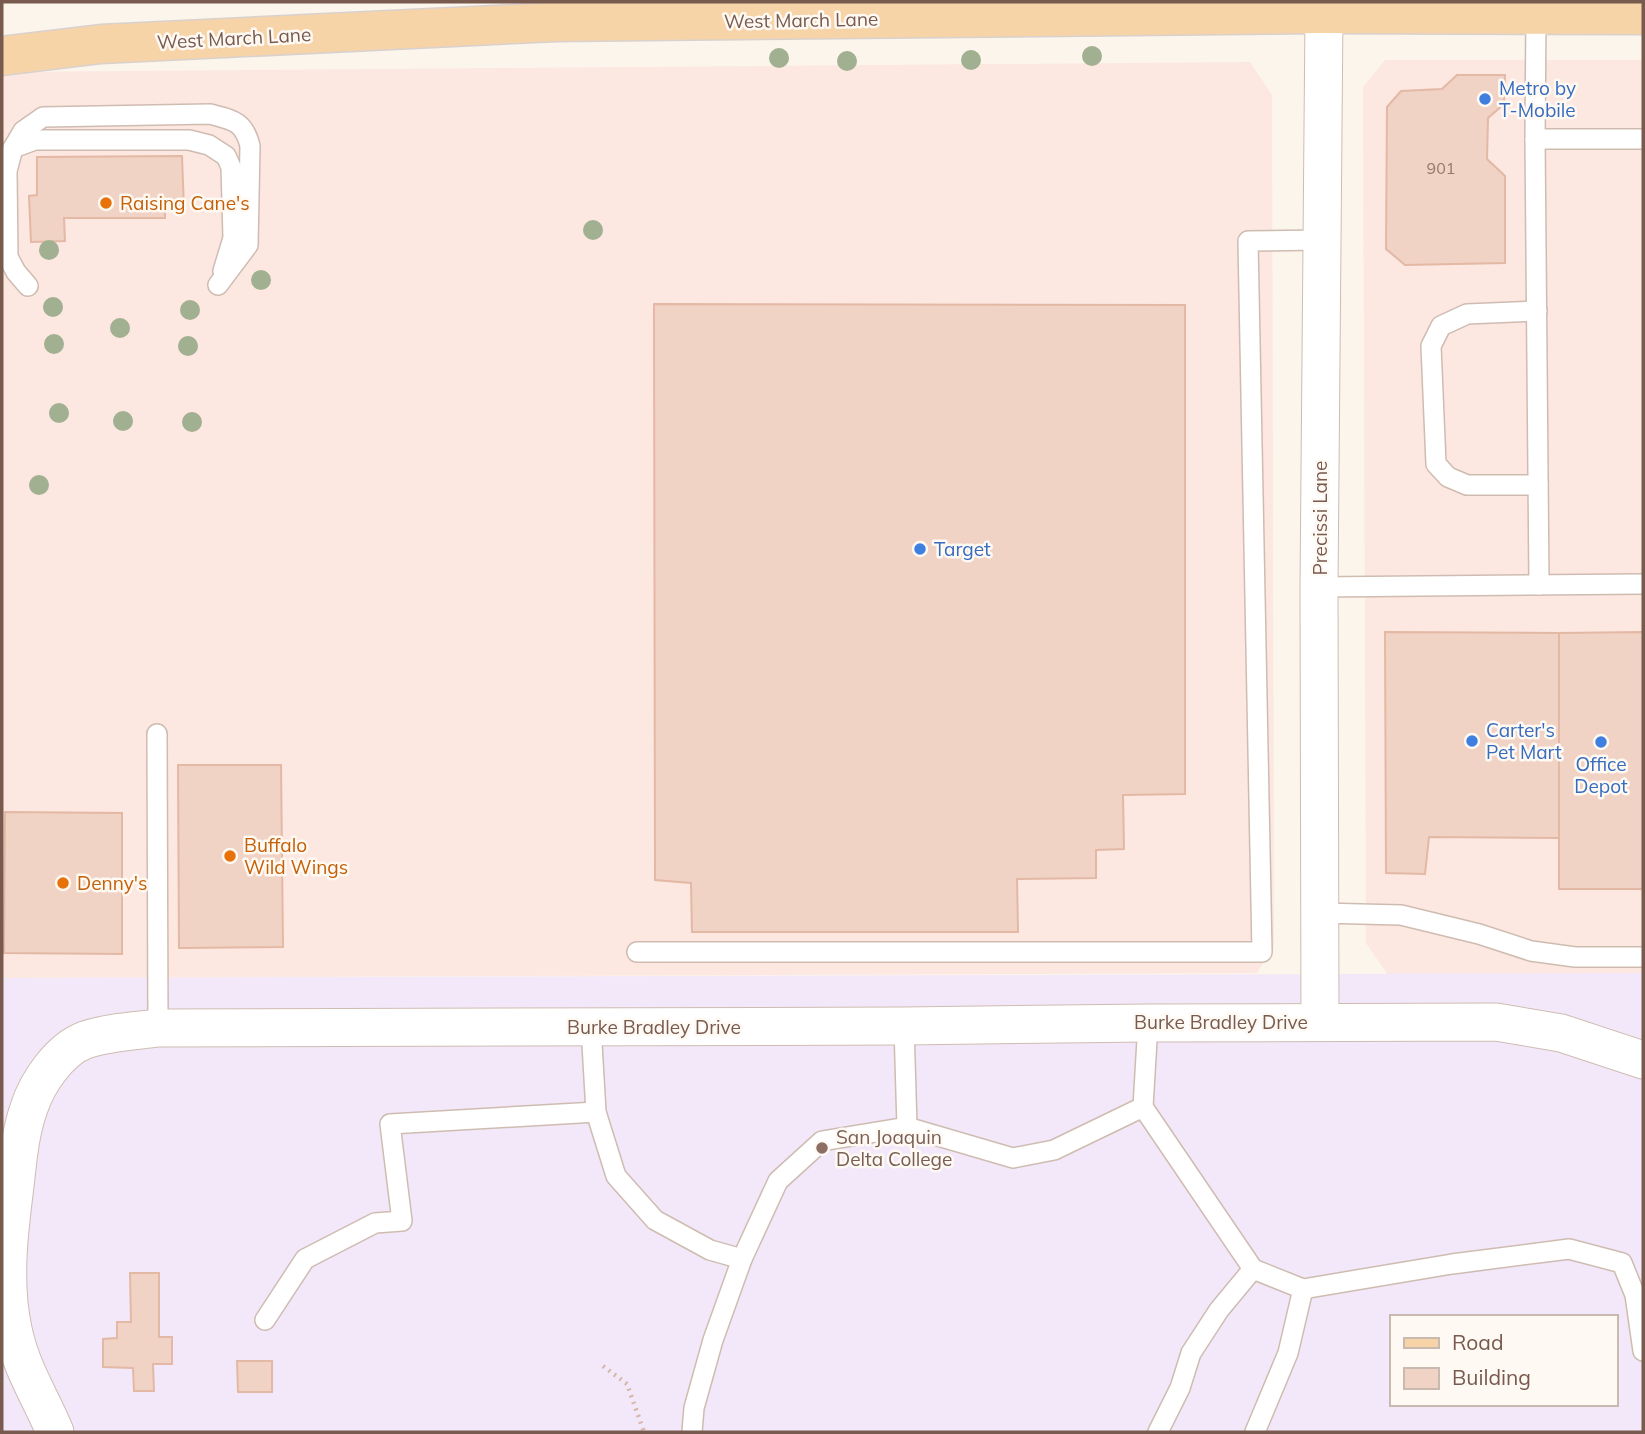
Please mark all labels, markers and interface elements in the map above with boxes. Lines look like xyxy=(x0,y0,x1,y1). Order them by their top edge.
street label: West March Lane xyxy=(724,7,878,33)
street label: West March Lane xyxy=(156,22,312,54)
place label: Metro by T-Mobile xyxy=(1499,76,1576,122)
marker: Metro by T-Mobile xyxy=(1477,91,1493,107)
house number: 901 xyxy=(1427,158,1455,178)
place label: Raising Cane's xyxy=(120,191,250,215)
marker: Raising Cane's xyxy=(98,195,114,211)
street label: Precissi Lane xyxy=(1308,461,1332,575)
place label: Target xyxy=(934,537,991,561)
marker: Target xyxy=(912,541,928,557)
place label: Carter's Pet Mart xyxy=(1486,718,1562,764)
marker: Carter's Pet Mart xyxy=(1464,733,1480,749)
marker: Office Depot xyxy=(1593,734,1609,750)
place label: Office Depot xyxy=(1574,752,1628,798)
place label: Buffalo Wild Wings xyxy=(244,833,348,879)
marker: Buffalo Wild Wings xyxy=(222,848,238,864)
place label: Denny's xyxy=(77,871,147,895)
marker: Denny's xyxy=(55,875,71,891)
street label: Burke Bradley Drive xyxy=(1134,1010,1308,1034)
street label: Burke Bradley Drive xyxy=(567,1015,741,1039)
place label: San Joaquin Delta College xyxy=(836,1125,952,1171)
marker: San Joaquin Delta College xyxy=(814,1140,830,1156)
legend xyxy=(1390,1315,1617,1406)
text: Road xyxy=(1452,1329,1503,1355)
text: Building xyxy=(1452,1364,1531,1390)

